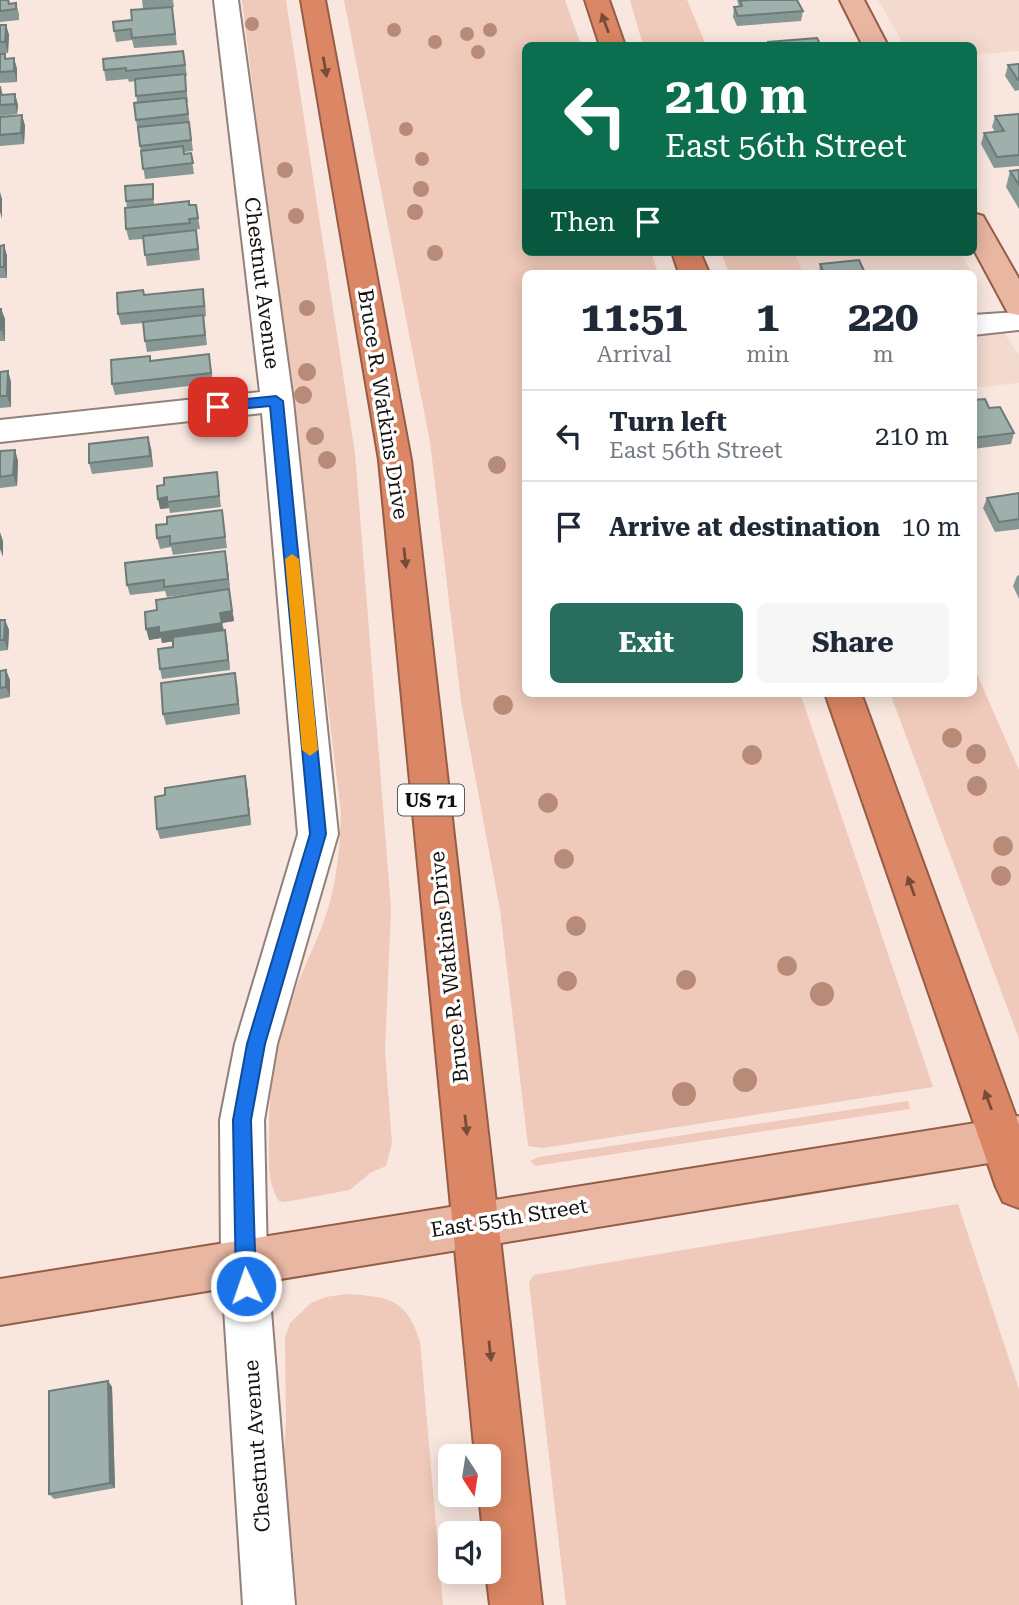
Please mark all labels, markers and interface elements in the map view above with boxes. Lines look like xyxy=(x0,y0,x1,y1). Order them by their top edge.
one-way arrow xyxy=(599,12,610,33)
one-way arrow xyxy=(320,56,331,78)
text: 210 m xyxy=(665,68,807,125)
icon: left xyxy=(550,70,641,161)
text: East 56th Street xyxy=(665,127,907,165)
street label: Chestnut Avenue xyxy=(240,196,284,370)
icon: arrive xyxy=(629,203,667,241)
text: Then xyxy=(550,207,615,237)
street label: Bruce R. Watkins Drive xyxy=(353,287,413,521)
text: 11:51 xyxy=(581,292,688,341)
text: 1 xyxy=(756,292,780,341)
text: 220 xyxy=(848,292,918,341)
text: Arrival xyxy=(597,341,671,368)
text: min xyxy=(746,341,789,368)
text: m xyxy=(873,341,894,368)
pin xyxy=(188,377,248,437)
icon: arrive xyxy=(199,388,237,426)
text: Turn left xyxy=(609,407,727,437)
icon: left xyxy=(550,417,588,455)
text: 210 m xyxy=(875,421,949,451)
text: East 56th Street xyxy=(609,437,783,464)
icon: arrive xyxy=(550,508,588,546)
text: Arrive at destination xyxy=(609,512,880,542)
text: 10 m xyxy=(901,512,961,542)
one-way arrow xyxy=(400,547,411,569)
button: Exit xyxy=(550,603,743,683)
button: Share xyxy=(757,603,949,683)
road number: US 71 xyxy=(398,785,464,816)
street label: Bruce R. Watkins Drive xyxy=(425,850,473,1084)
one-way arrow xyxy=(905,875,916,896)
one-way arrow xyxy=(982,1090,993,1111)
one-way arrow xyxy=(461,1114,472,1136)
street label: East 55th Street xyxy=(429,1194,589,1242)
position arrow xyxy=(209,1249,283,1323)
one-way arrow xyxy=(484,1340,495,1362)
street label: Chestnut Avenue xyxy=(239,1359,275,1533)
north arrow xyxy=(438,1444,500,1507)
map controls xyxy=(438,1444,501,1584)
button: sound xyxy=(438,1521,501,1584)

